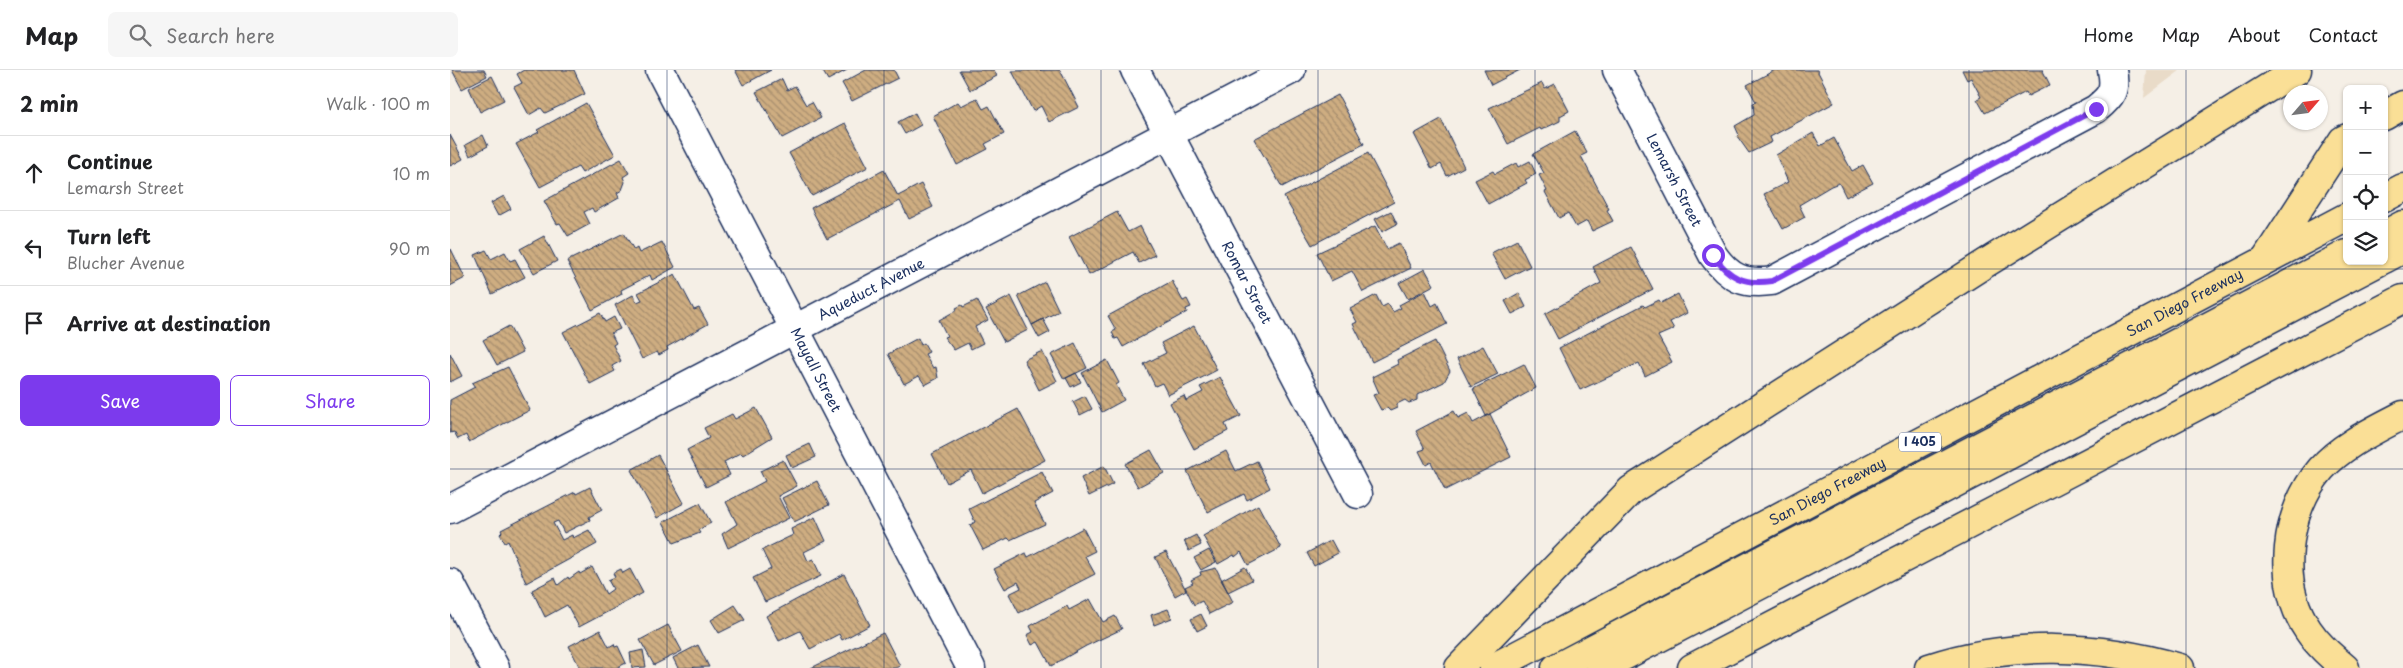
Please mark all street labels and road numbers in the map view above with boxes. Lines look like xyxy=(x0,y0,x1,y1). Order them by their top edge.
street label: Lemarsh Street xyxy=(1642,130,1708,230)
street label: Romar Street xyxy=(1217,237,1278,328)
street label: Aqueduct Avenue xyxy=(814,252,928,325)
street label: San Diego Freeway xyxy=(2122,263,2246,342)
street label: Mayall Street xyxy=(786,324,847,416)
road number: I 405 xyxy=(1899,432,1941,452)
street label: San Diego Freeway xyxy=(1765,452,1889,530)

